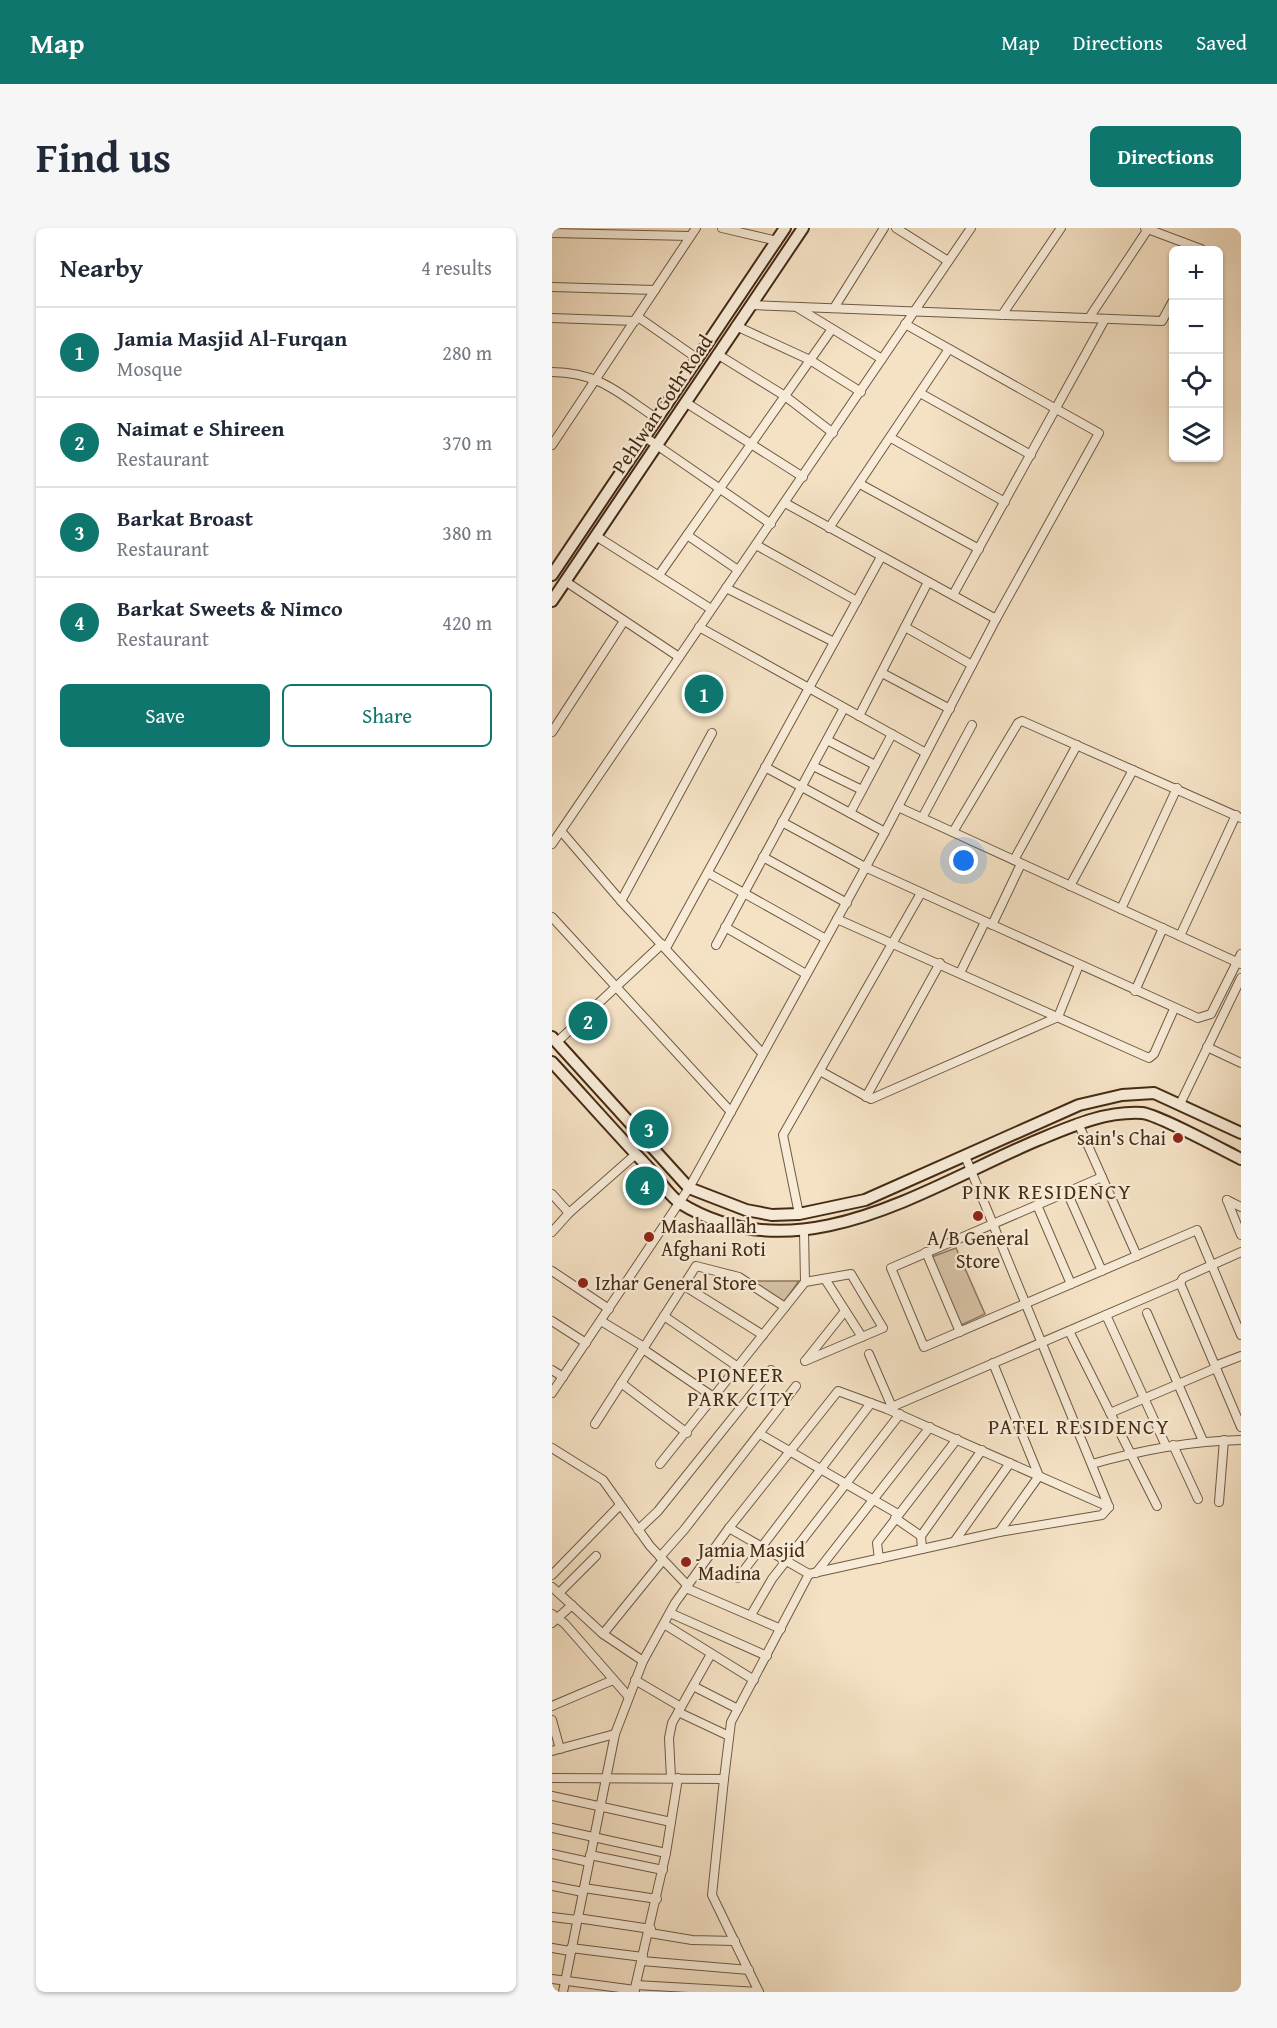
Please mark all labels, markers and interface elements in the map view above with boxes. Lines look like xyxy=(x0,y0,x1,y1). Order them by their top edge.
text: Map xyxy=(30,22,84,63)
text: Map xyxy=(1001,27,1040,58)
text: Directions xyxy=(1073,27,1163,58)
text: Saved xyxy=(1196,27,1247,58)
text: Find us xyxy=(36,126,171,187)
button: Directions xyxy=(1090,126,1241,187)
map controls xyxy=(1169,246,1223,462)
button: + xyxy=(1169,246,1223,300)
text: Nearby xyxy=(60,248,143,287)
text: 4 results xyxy=(421,253,492,282)
button: − xyxy=(1169,300,1223,354)
text: Jamia Masjid Al-Furqan xyxy=(117,322,347,354)
street label: Pehlwan Goth Road xyxy=(604,328,719,479)
text: 1 xyxy=(74,338,85,367)
text: 280 m xyxy=(442,338,492,367)
text: Mosque xyxy=(117,354,182,383)
button: locate xyxy=(1169,354,1223,408)
button: layers xyxy=(1169,408,1223,462)
text: Naimat e Shireen xyxy=(117,412,285,444)
text: 2 xyxy=(74,428,85,457)
text: 370 m xyxy=(442,428,492,457)
text: Restaurant xyxy=(117,444,209,473)
text: Barkat Broast xyxy=(117,502,253,534)
text: 3 xyxy=(74,518,85,547)
text: 380 m xyxy=(442,518,492,547)
text: Restaurant xyxy=(117,534,209,563)
text: Barkat Sweets & Nimco xyxy=(117,592,343,624)
text: 4 xyxy=(74,608,85,637)
text: 420 m xyxy=(442,608,492,637)
text: Restaurant xyxy=(117,624,209,653)
pin: 1 xyxy=(684,672,724,716)
button: Save xyxy=(60,684,270,747)
button: Share xyxy=(282,684,492,747)
your location xyxy=(949,846,978,875)
pin: 2 xyxy=(568,998,608,1044)
pin: 3 xyxy=(630,1106,668,1152)
place label: sain's Chai xyxy=(1077,1123,1166,1152)
marker: sain's Chai xyxy=(1171,1131,1185,1145)
pin: 4 xyxy=(626,1164,664,1208)
district label: PINK RESIDENCY xyxy=(962,1176,1132,1207)
marker: A/B General Store xyxy=(971,1209,985,1223)
place label: Mashaallah Afghani Roti xyxy=(661,1211,766,1263)
place label: A/B General Store xyxy=(927,1223,1029,1275)
marker: Mashaallah Afghani Roti xyxy=(642,1230,656,1244)
place label: Izhar General Store xyxy=(595,1268,757,1297)
marker: Izhar General Store xyxy=(576,1276,590,1290)
district label: PIONEER PARK CITY xyxy=(687,1359,795,1414)
district label: PATEL RESIDENCY xyxy=(988,1411,1170,1442)
place label: Jamia Masjid Madina xyxy=(695,1535,805,1587)
marker: Jamia Masjid Madina xyxy=(679,1555,693,1569)

